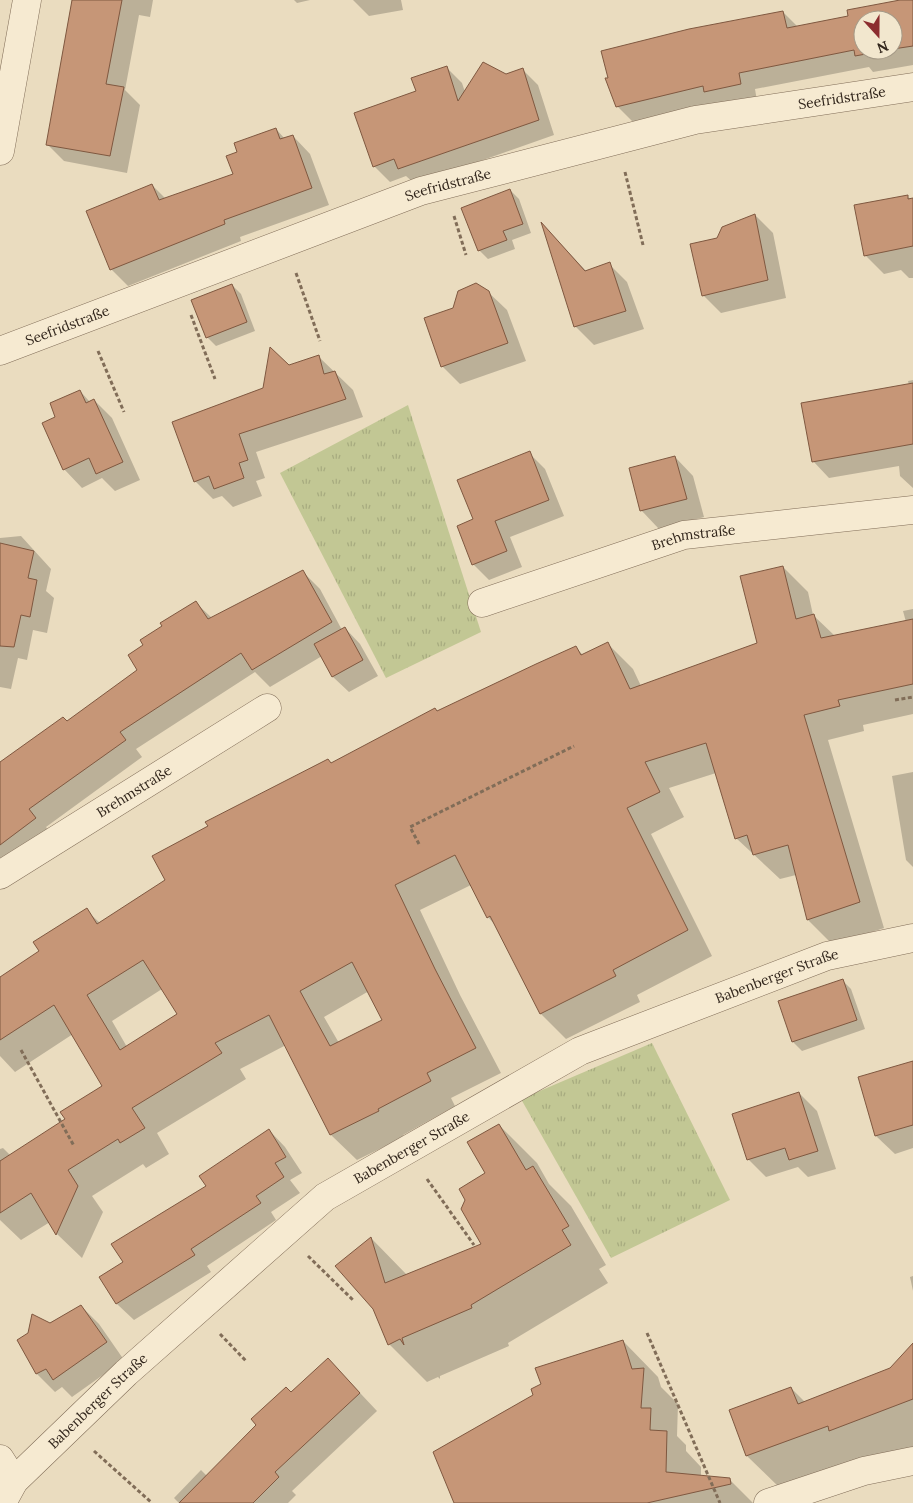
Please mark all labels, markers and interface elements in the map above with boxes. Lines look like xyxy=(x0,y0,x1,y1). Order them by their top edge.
north arrow xyxy=(853,10,903,60)
text: N xyxy=(874,37,891,58)
street label: Seefridstraße xyxy=(797,82,887,113)
street label: Seefridstraße xyxy=(402,164,493,205)
street label: Seefridstraße xyxy=(23,301,112,350)
street label: Brehmstraße xyxy=(649,520,737,554)
street label: Brehmstraße xyxy=(93,761,175,821)
street label: Babenberger Straße xyxy=(713,945,841,1007)
street label: Babenberger Straße xyxy=(350,1107,473,1188)
street label: Babenberger Straße xyxy=(44,1349,151,1452)

